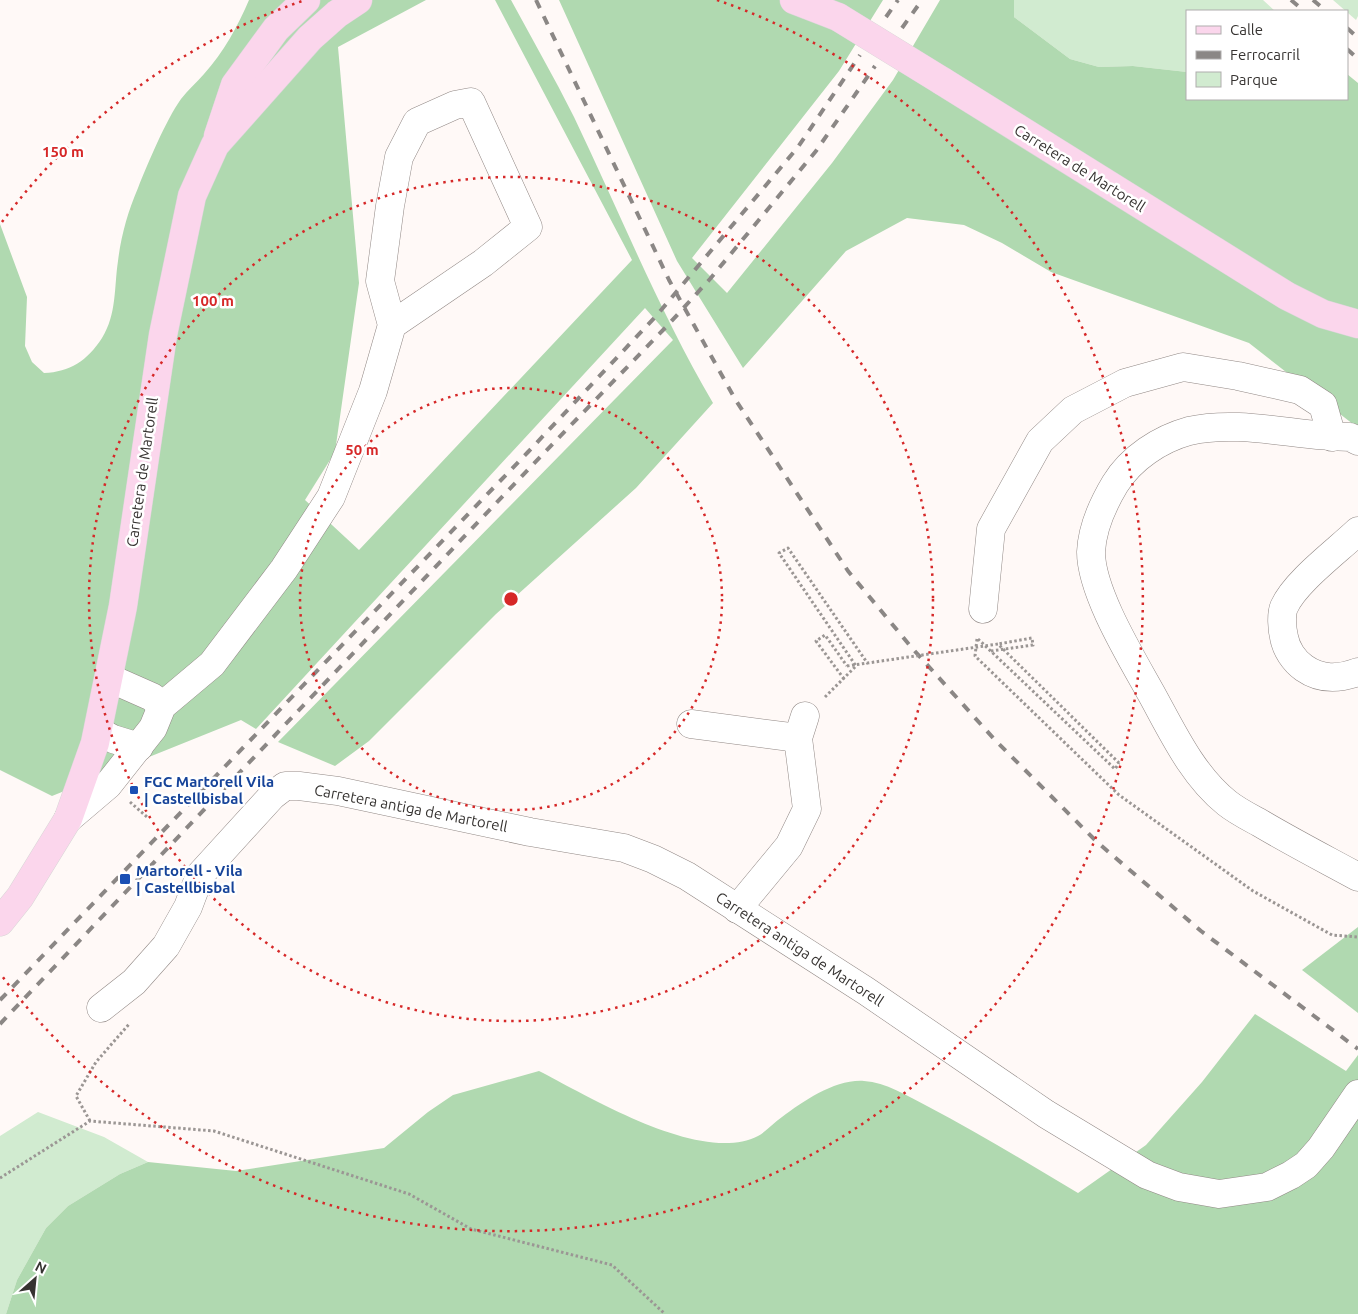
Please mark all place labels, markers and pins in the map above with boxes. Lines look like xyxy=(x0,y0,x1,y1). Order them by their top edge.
centre of rings xyxy=(502,590,520,608)
place label: FGC Martorell Vila | Castellbisbal xyxy=(144,773,274,807)
marker: FGC Martorell Vila | Castellbisbal xyxy=(128,784,140,796)
place label: Martorell - Vila | Castellbisbal xyxy=(136,862,243,896)
marker: Martorell - Vila | Castellbisbal xyxy=(118,872,132,886)

